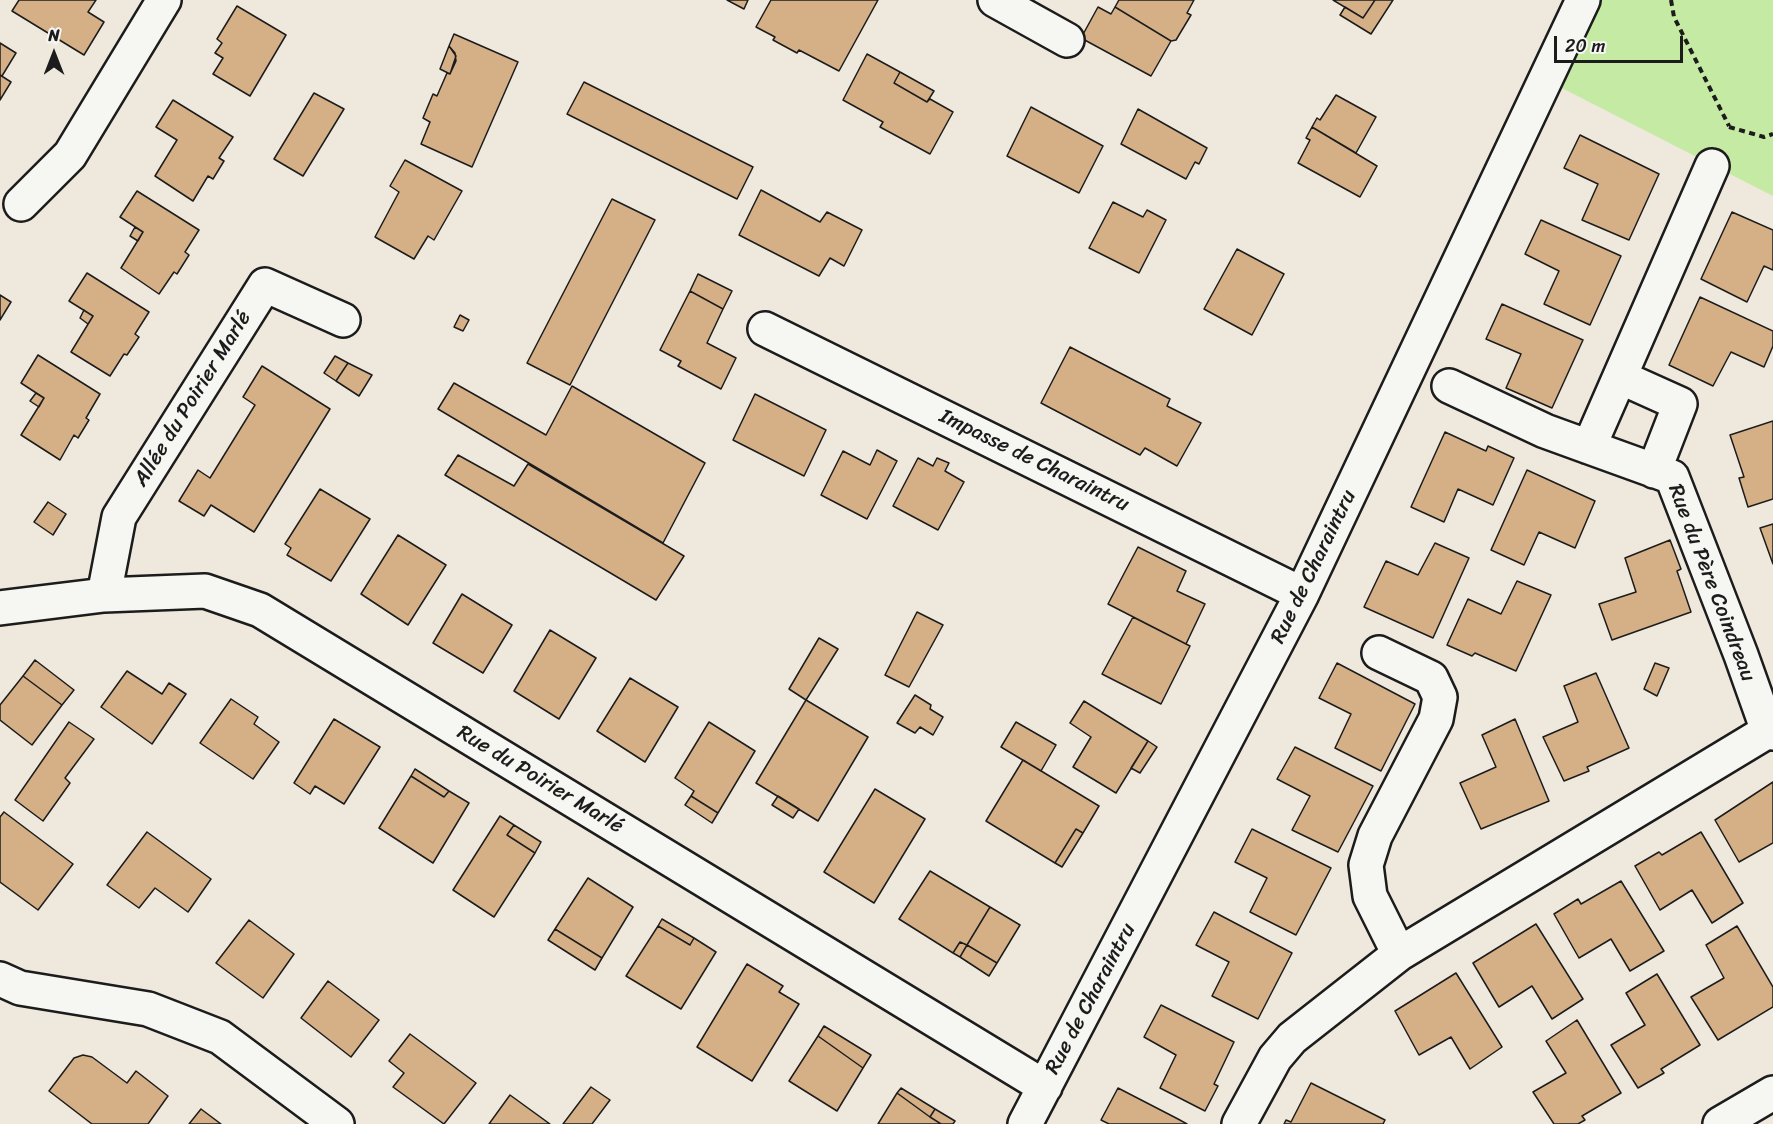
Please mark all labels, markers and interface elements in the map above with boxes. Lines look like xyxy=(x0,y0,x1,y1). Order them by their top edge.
text: N xyxy=(48,21,60,50)
north arrow xyxy=(24,24,84,84)
scale bar xyxy=(1557,24,1686,62)
text: 20 m xyxy=(1565,30,1605,62)
street label: Allée du Poirier Marlé xyxy=(129,307,257,491)
street label: Impasse de Charaintru xyxy=(935,404,1133,518)
street label: Rue du Père Coindreau xyxy=(1662,481,1760,685)
street label: Rue de Charaintru xyxy=(1266,486,1362,648)
street label: Rue du Poirier Marlé xyxy=(452,720,628,840)
street label: Rue de Charaintru xyxy=(1041,919,1141,1079)

